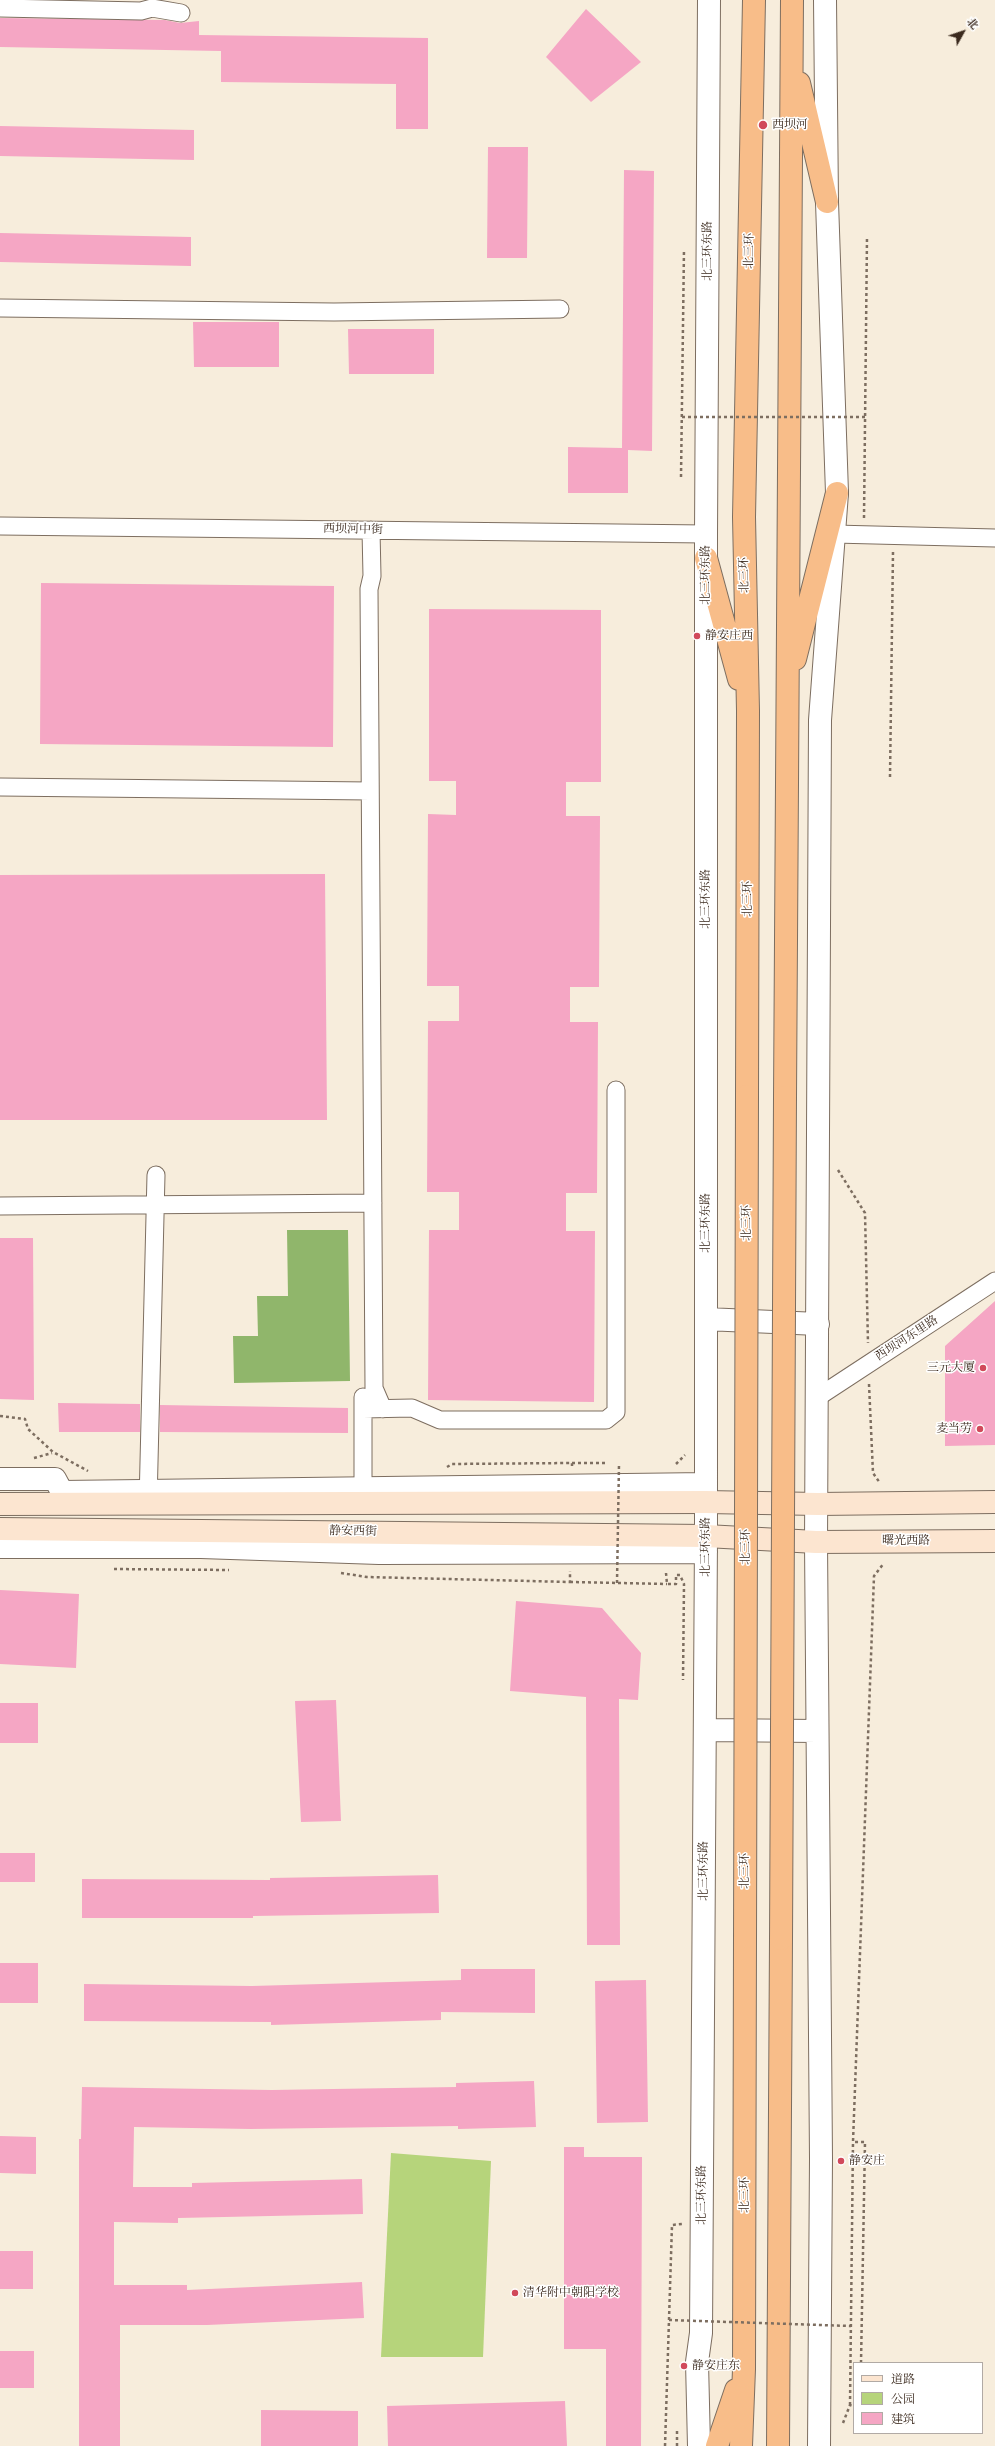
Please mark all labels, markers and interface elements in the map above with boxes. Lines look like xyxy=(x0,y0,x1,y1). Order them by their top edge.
north arrow xyxy=(943,12,983,52)
text: 北 xyxy=(964,16,981,32)
place label: 西坝河 xyxy=(772,118,808,132)
marker: 西坝河 xyxy=(757,119,769,131)
street label: 北三环东路 xyxy=(701,221,715,281)
street label: 北三环 xyxy=(742,233,758,269)
street label: 西坝河中街 xyxy=(323,522,383,538)
street label: 北三环东路 xyxy=(699,545,713,605)
street label: 北三环 xyxy=(737,557,753,593)
place label: 静安庄西 xyxy=(705,629,753,643)
marker: 静安庄西 xyxy=(692,631,702,641)
street label: 北三环东路 xyxy=(699,869,713,929)
street label: 北三环 xyxy=(741,881,755,917)
street label: 北三环东路 xyxy=(699,1193,713,1253)
street label: 北三环 xyxy=(740,1205,754,1241)
street label: 西坝河东里路 xyxy=(873,1313,941,1365)
place label: 三元大厦 xyxy=(927,1361,975,1375)
marker: 三元大厦 xyxy=(978,1363,988,1373)
place label: 麦当劳 xyxy=(936,1422,972,1436)
marker: 麦当劳 xyxy=(975,1424,985,1434)
street label: 北三环东路 xyxy=(699,1517,713,1577)
street label: 静安西街 xyxy=(329,1524,377,1540)
street label: 北三环 xyxy=(739,1529,753,1565)
street label: 曙光西路 xyxy=(882,1534,930,1548)
street label: 北三环东路 xyxy=(697,1841,711,1901)
street label: 北三环 xyxy=(738,1853,752,1889)
place label: 静安庄 xyxy=(849,2154,885,2168)
marker: 静安庄 xyxy=(836,2156,846,2166)
street label: 北三环东路 xyxy=(695,2165,709,2225)
street label: 北三环 xyxy=(738,2177,752,2213)
place label: 清华附中朝阳学校 xyxy=(523,2286,619,2300)
marker: 清华附中朝阳学校 xyxy=(510,2288,520,2298)
place label: 静安庄东 xyxy=(692,2359,740,2373)
marker: 静安庄东 xyxy=(679,2361,689,2371)
legend xyxy=(853,2362,983,2434)
text: 道路 xyxy=(891,2372,915,2387)
text: 公园 xyxy=(891,2392,915,2407)
text: 建筑 xyxy=(891,2412,915,2427)

